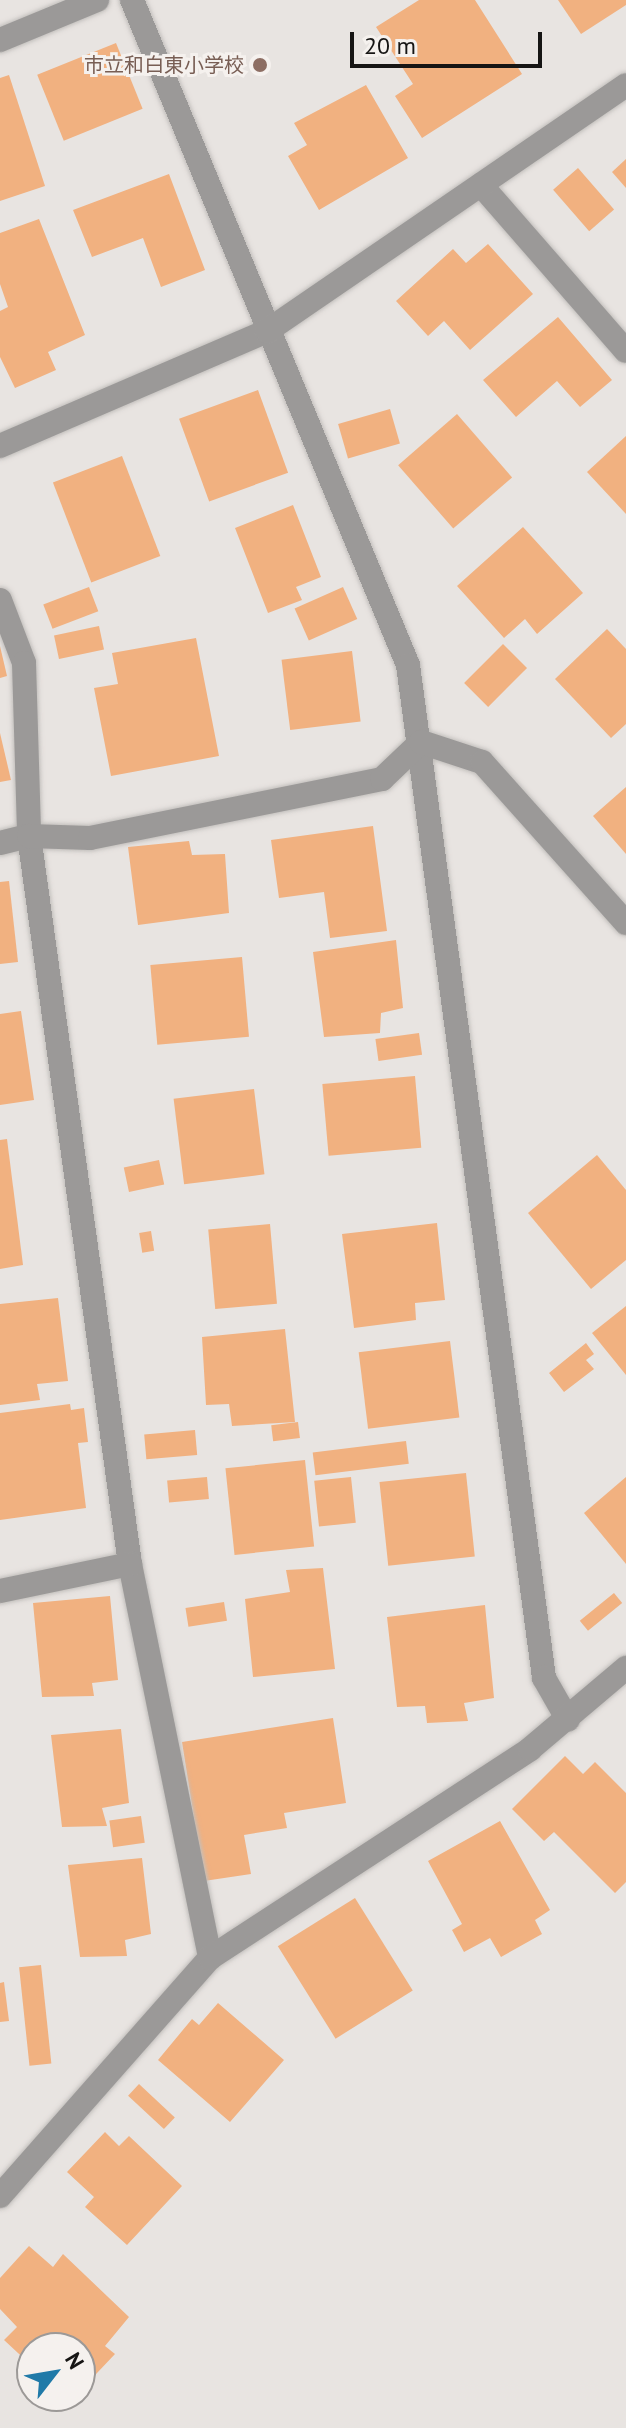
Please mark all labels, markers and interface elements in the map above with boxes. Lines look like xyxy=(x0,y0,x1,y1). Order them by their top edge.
scale bar xyxy=(354,16,546,66)
text: 20 m xyxy=(364,30,416,61)
place label: 市立和白東小学校 xyxy=(84,53,244,77)
marker: 市立和白東小学校 xyxy=(251,56,269,74)
north arrow xyxy=(16,2332,96,2412)
text: N xyxy=(59,2347,91,2374)

